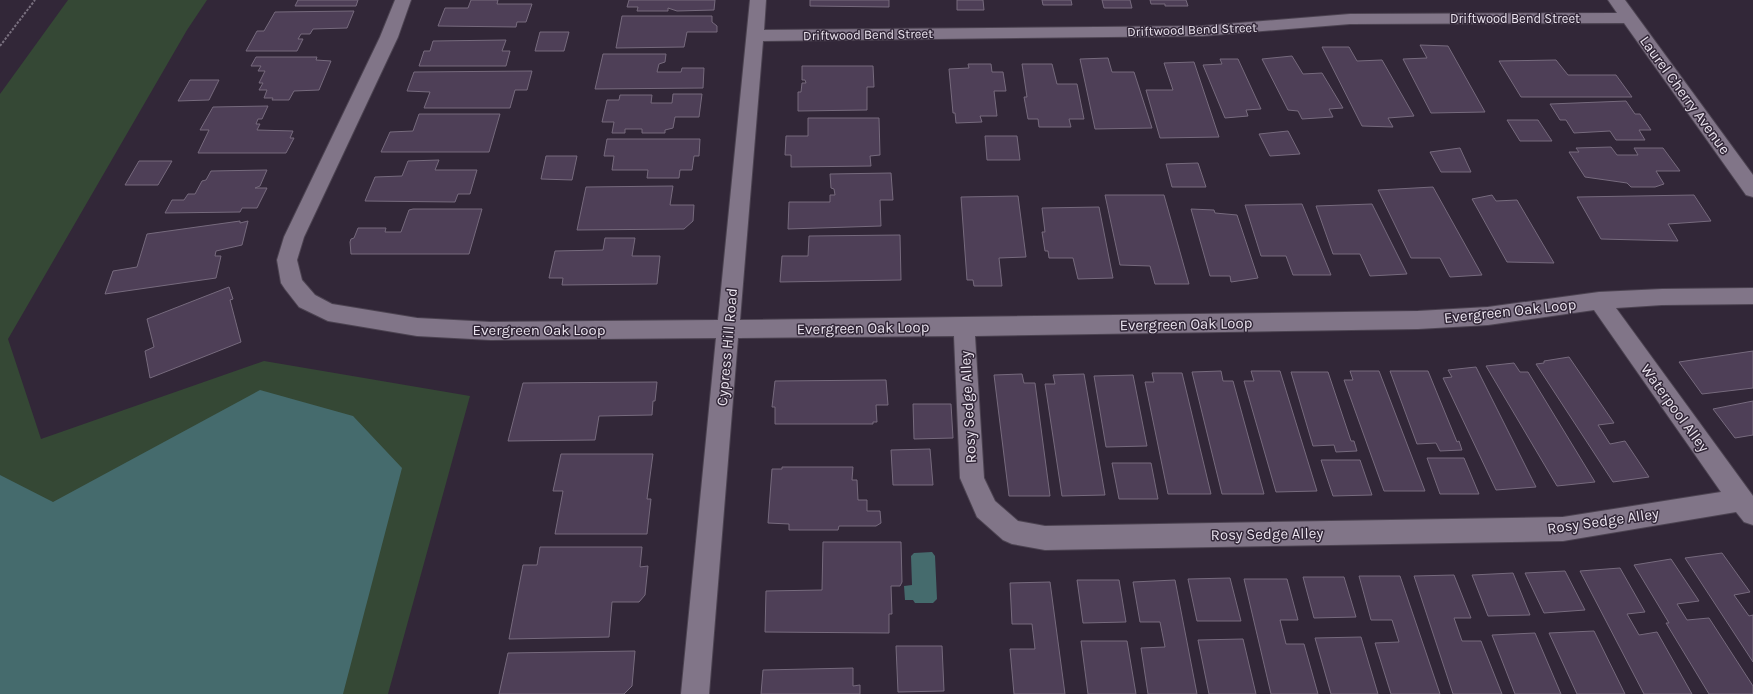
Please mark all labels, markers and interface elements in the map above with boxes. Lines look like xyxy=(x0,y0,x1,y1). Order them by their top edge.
street label: Driftwood Bend Street xyxy=(1450,11,1580,26)
street label: Driftwood Bend Street xyxy=(1127,20,1257,39)
street label: Driftwood Bend Street xyxy=(803,26,933,43)
street label: Laurel Cherry Avenue xyxy=(1636,32,1734,158)
street label: Cypress Hill Road xyxy=(713,287,741,407)
street label: Evergreen Oak Loop xyxy=(1443,295,1577,327)
street label: Evergreen Oak Loop xyxy=(1119,314,1253,334)
street label: Evergreen Oak Loop xyxy=(796,318,930,338)
street label: Evergreen Oak Loop xyxy=(473,321,605,339)
street label: Rosy Sedge Alley xyxy=(956,350,980,464)
street label: Waterpool Alley xyxy=(1637,360,1713,456)
street label: Rosy Sedge Alley xyxy=(1546,504,1660,538)
street label: Rosy Sedge Alley xyxy=(1211,524,1323,544)

